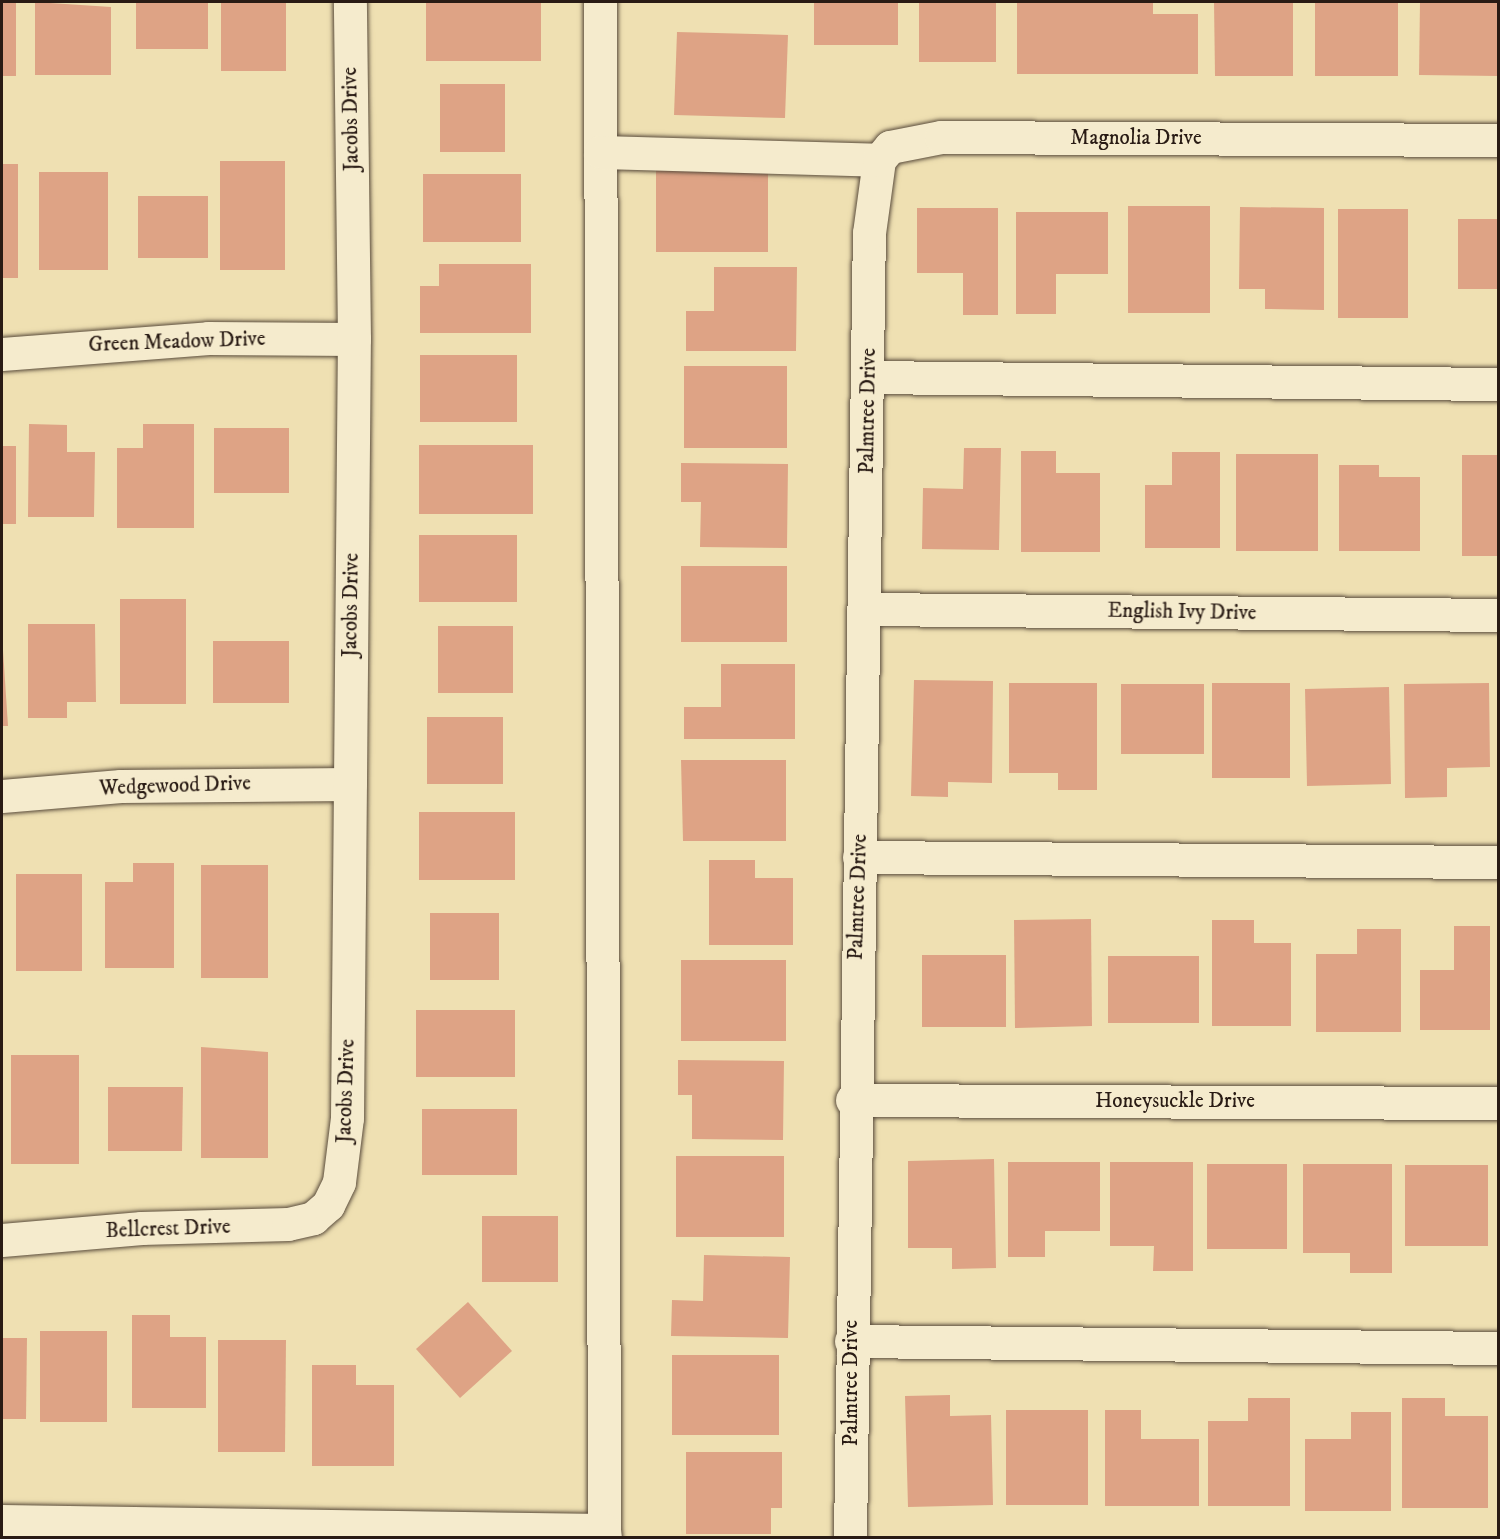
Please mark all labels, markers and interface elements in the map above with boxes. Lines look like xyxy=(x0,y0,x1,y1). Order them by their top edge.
street label: Jacobs Drive xyxy=(337,67,365,171)
street label: Magnolia Drive xyxy=(1070,125,1202,151)
street label: Green Meadow Drive xyxy=(88,326,266,358)
street label: Palmtree Drive xyxy=(854,348,882,474)
street label: Jacobs Drive xyxy=(337,553,365,657)
street label: English Ivy Drive xyxy=(1107,598,1257,626)
street label: Wedgewood Drive xyxy=(99,771,251,801)
street label: Palmtree Drive xyxy=(843,833,873,961)
street label: Jacobs Drive xyxy=(332,1038,360,1144)
street label: Honeysuckle Drive xyxy=(1095,1088,1255,1114)
street label: Bellcrest Drive xyxy=(105,1214,231,1244)
street label: Palmtree Drive xyxy=(838,1320,864,1446)

